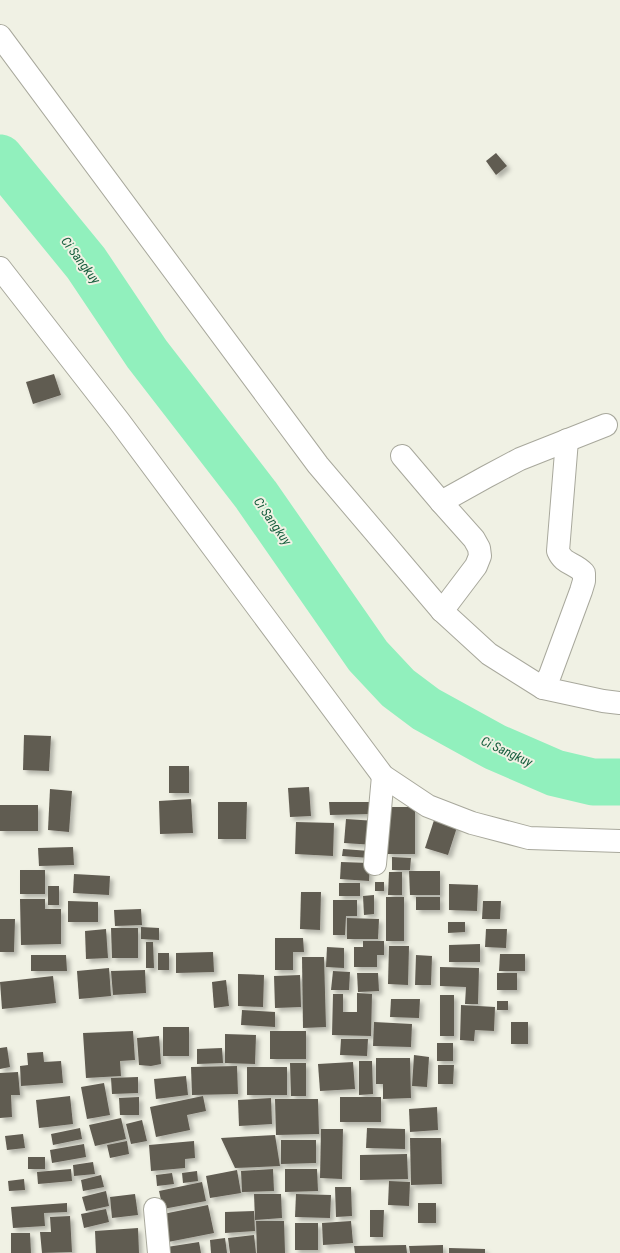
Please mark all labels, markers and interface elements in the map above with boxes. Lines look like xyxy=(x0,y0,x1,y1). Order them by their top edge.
water label: Ci Sangkuy xyxy=(58,234,104,287)
water label: Ci Sangkuy xyxy=(251,494,295,549)
water label: Ci Sangkuy xyxy=(479,733,536,770)

